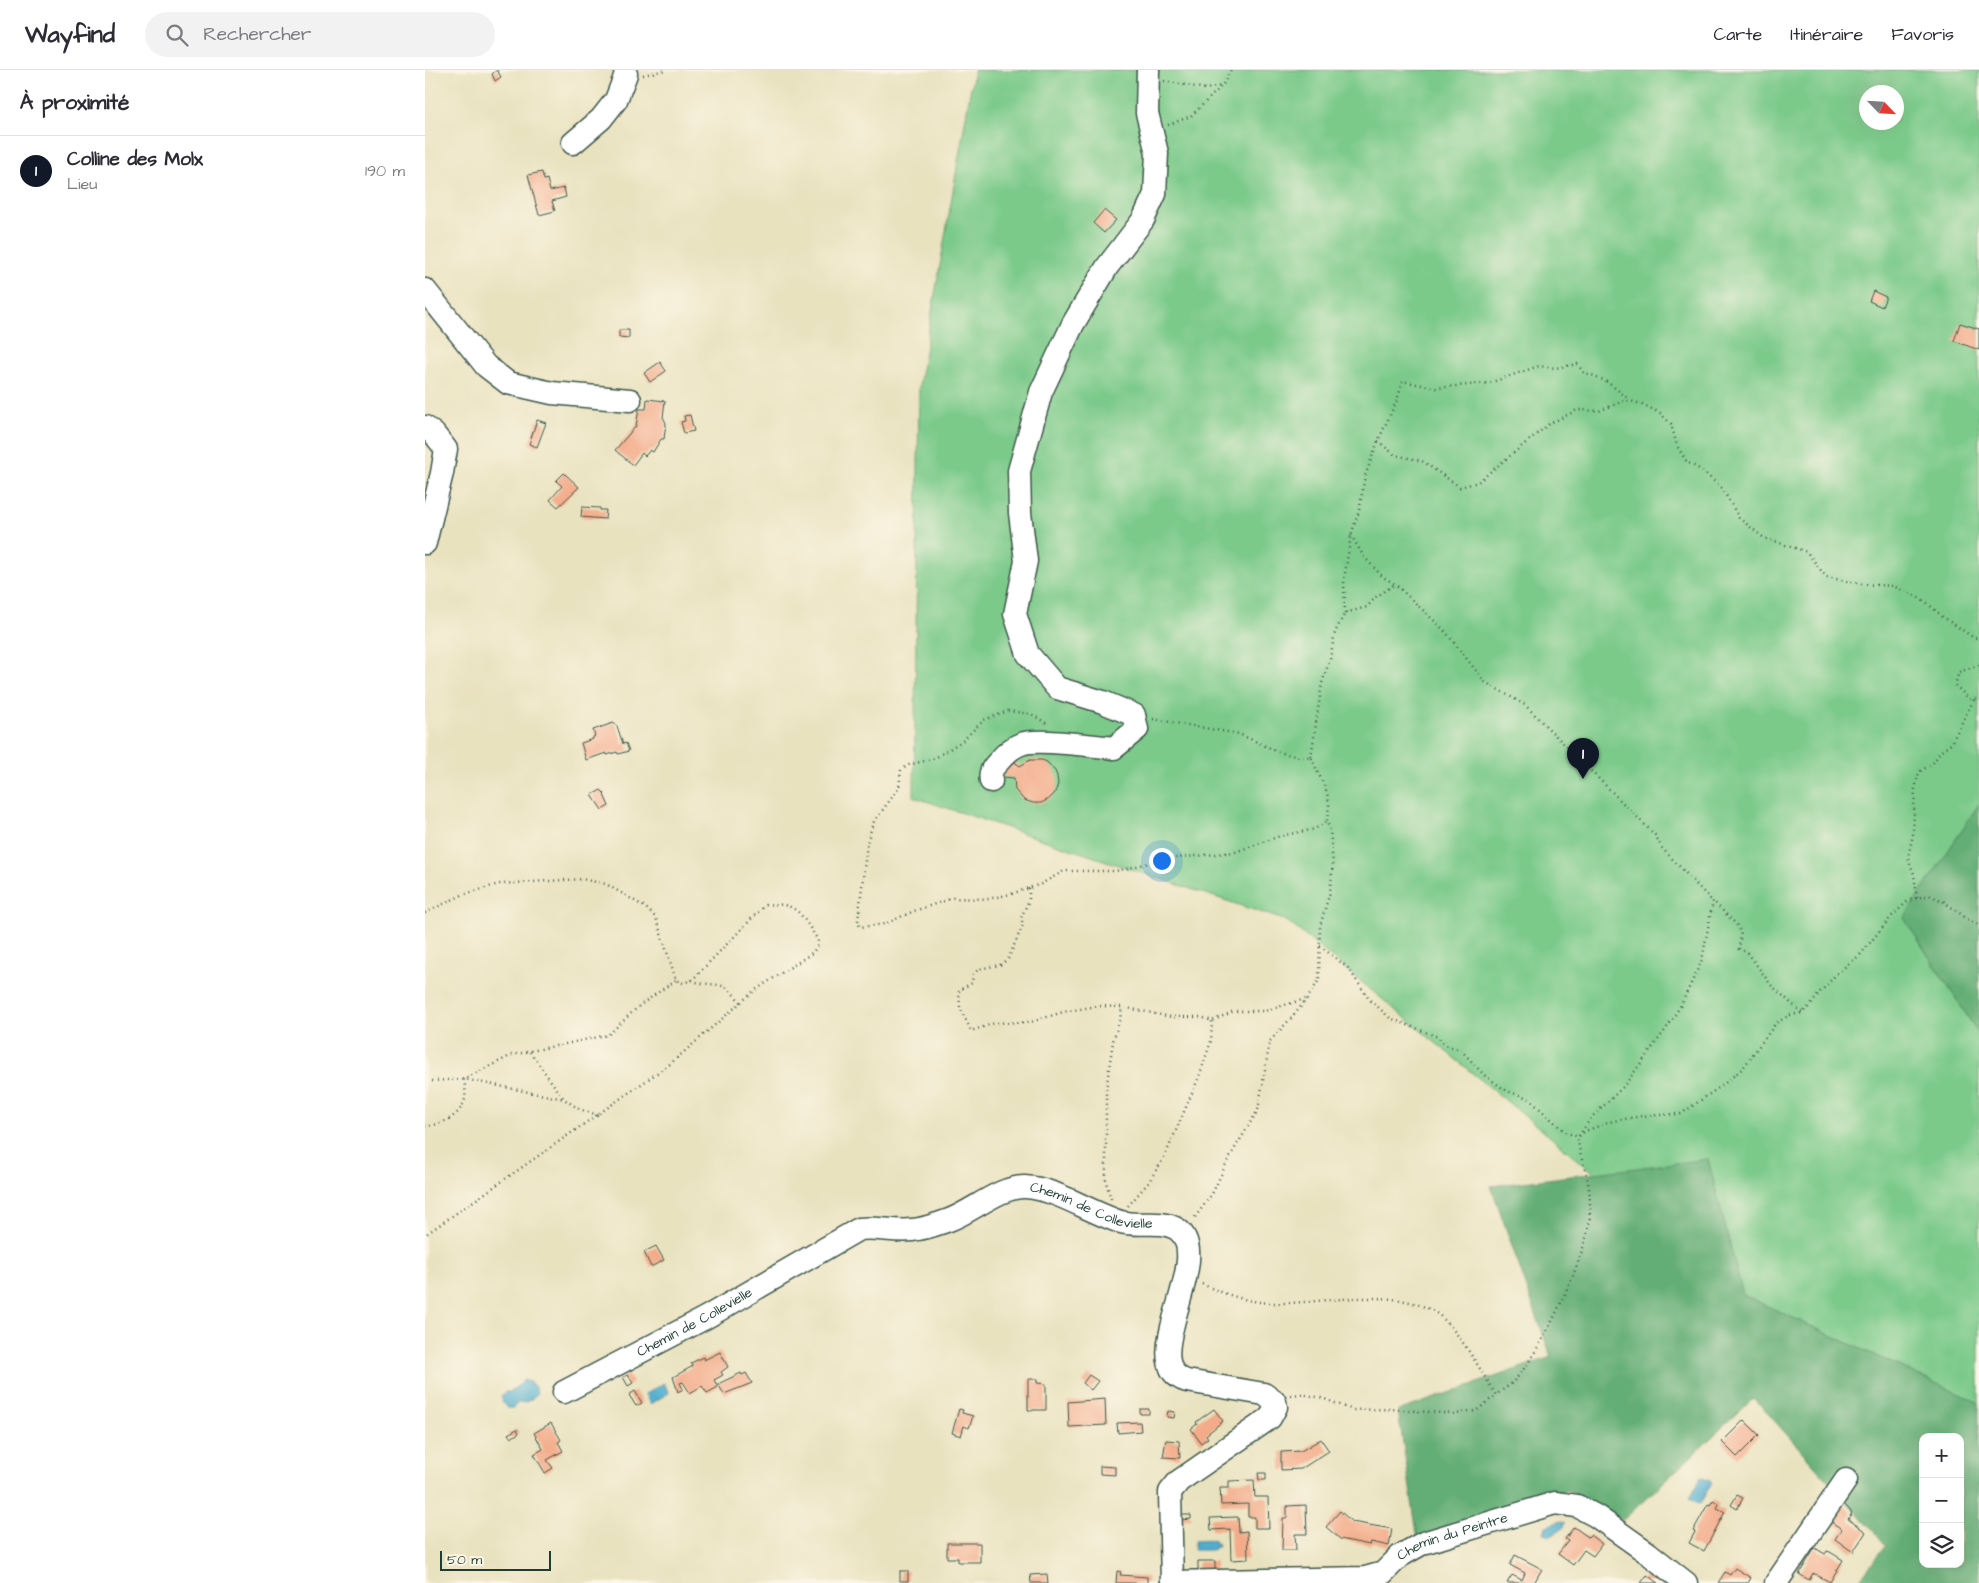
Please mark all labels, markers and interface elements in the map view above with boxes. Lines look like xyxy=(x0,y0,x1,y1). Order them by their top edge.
search box xyxy=(145,12,495,57)
text: Wayfind xyxy=(25,18,115,52)
icon: search xyxy=(163,21,191,49)
text: Rechercher xyxy=(203,21,311,48)
text: Carte xyxy=(1713,22,1762,47)
text: Itinéraire xyxy=(1790,22,1863,47)
text: Favoris xyxy=(1891,22,1954,47)
north arrow xyxy=(1859,85,1904,130)
text: À proximité xyxy=(20,88,129,117)
text: Colline des Molx xyxy=(67,146,203,173)
text: 1 xyxy=(35,160,37,182)
text: 190 m xyxy=(365,160,405,182)
text: Lieu xyxy=(67,173,97,195)
pin: 1 xyxy=(1567,738,1599,779)
your location xyxy=(1149,848,1175,874)
street label: Chemin de Collevielle xyxy=(1028,1177,1153,1234)
street label: Chemin de Collevielle xyxy=(633,1282,757,1362)
map controls xyxy=(1919,1433,1964,1568)
button: + xyxy=(1919,1433,1964,1478)
button: − xyxy=(1919,1478,1964,1523)
street label: Chemin du Peintre xyxy=(1393,1508,1511,1566)
button: layers xyxy=(1919,1523,1964,1568)
scale bar xyxy=(440,1548,551,1571)
text: 50 m xyxy=(447,1550,482,1570)

